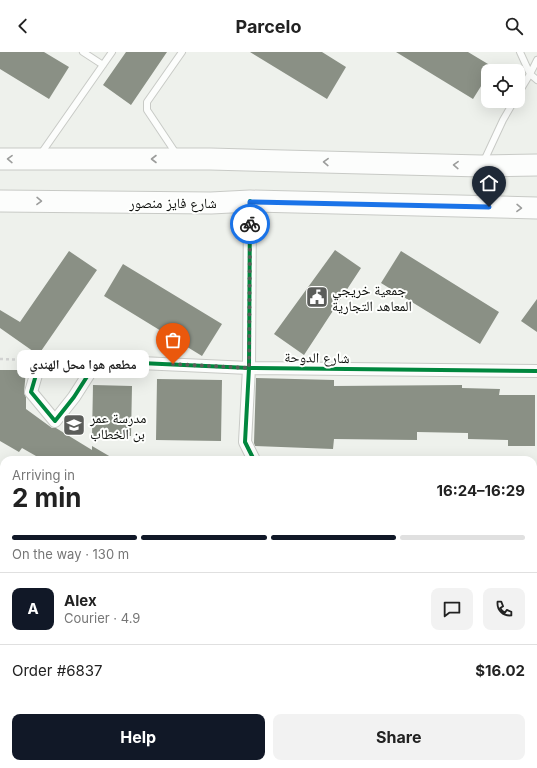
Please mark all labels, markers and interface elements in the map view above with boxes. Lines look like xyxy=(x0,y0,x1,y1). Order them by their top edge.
icon: back xyxy=(12,15,34,37)
icon: search xyxy=(503,15,525,37)
text: Parcelo xyxy=(235,16,302,37)
map controls xyxy=(481,64,525,108)
button: locate xyxy=(481,64,525,108)
one-way arrow xyxy=(7,155,13,163)
one-way arrow xyxy=(151,155,157,163)
one-way arrow xyxy=(323,158,329,166)
one-way arrow xyxy=(453,161,459,170)
pin xyxy=(472,166,506,207)
icon: home xyxy=(478,172,500,194)
street label: شارع فايز منصور xyxy=(128,194,217,213)
one-way arrow xyxy=(36,197,42,206)
courier xyxy=(230,204,270,244)
one-way arrow xyxy=(516,204,522,212)
icon: bike xyxy=(239,213,261,235)
place label: جمعية خريجي المعاهد التجارية xyxy=(332,281,412,315)
public building icon: جمعية خريجي المعاهد التجارية xyxy=(304,284,330,310)
pin xyxy=(156,323,190,364)
icon: bag xyxy=(162,329,184,351)
street label: شارع الدوحة xyxy=(284,348,350,368)
callout: مطعم هوا محل الهندي xyxy=(17,350,149,378)
text: مطعم هوا محل الهندي xyxy=(29,356,137,372)
place label: مدرسة عمر بن الخطاب xyxy=(89,409,146,443)
school or university icon: مدرسة عمر بن الخطاب xyxy=(61,412,87,438)
text: Arriving in xyxy=(12,467,75,483)
text: 16:24–16:29 xyxy=(437,481,525,500)
text: 2 min xyxy=(12,482,82,513)
text: On the way · 130 m xyxy=(12,546,129,562)
button: chat xyxy=(431,588,473,630)
button: phone xyxy=(483,588,525,630)
text: Alex xyxy=(64,591,97,610)
text: A xyxy=(27,599,39,618)
text: Courier · 4.9 xyxy=(64,610,140,626)
text: Order #6837 xyxy=(12,661,103,680)
text: $16.02 xyxy=(475,661,525,680)
button: Help xyxy=(12,714,265,760)
button: Share xyxy=(273,714,525,760)

